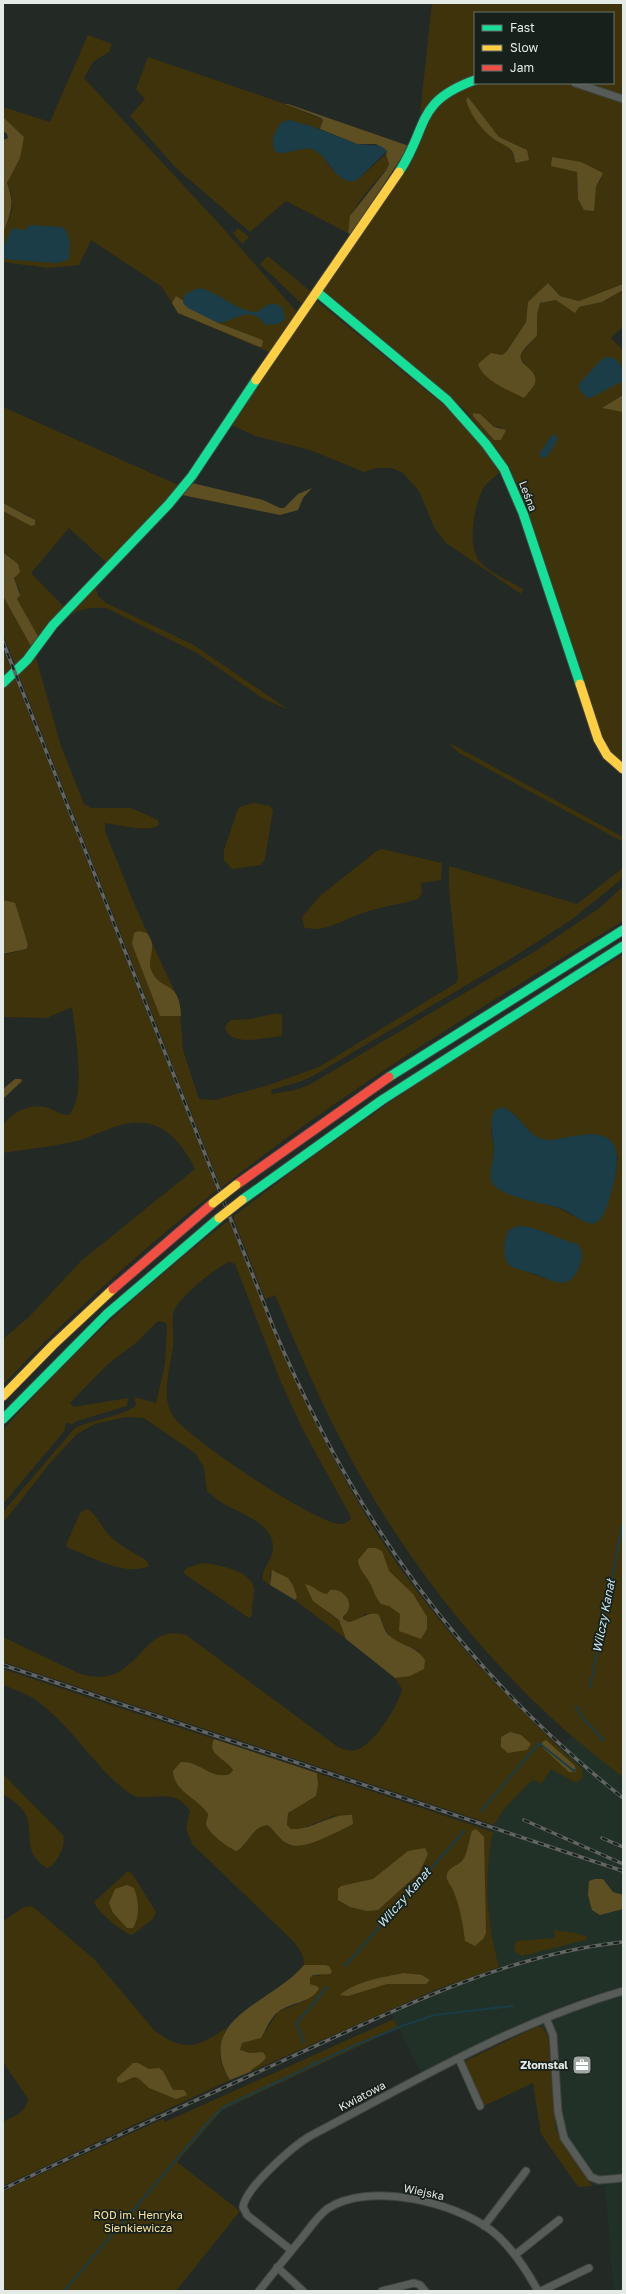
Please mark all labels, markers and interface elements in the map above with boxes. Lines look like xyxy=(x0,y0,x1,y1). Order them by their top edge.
legend xyxy=(474,12,614,84)
text: Fast xyxy=(510,20,535,35)
text: Slow xyxy=(510,40,538,55)
text: Jam xyxy=(510,60,534,75)
street label: Leśna xyxy=(517,479,540,513)
water label: Wilczy Kanał xyxy=(589,1576,618,1654)
water label: Wilczy Kanał xyxy=(374,1863,435,1931)
office icon: Złomstal xyxy=(571,2054,593,2076)
place label: Złomstal xyxy=(520,2058,568,2071)
street label: Kwiatowa xyxy=(336,2078,387,2113)
street label: Wiejska xyxy=(403,2181,446,2202)
park label: ROD im. Henryka Sienkiewicza xyxy=(93,2208,183,2234)

